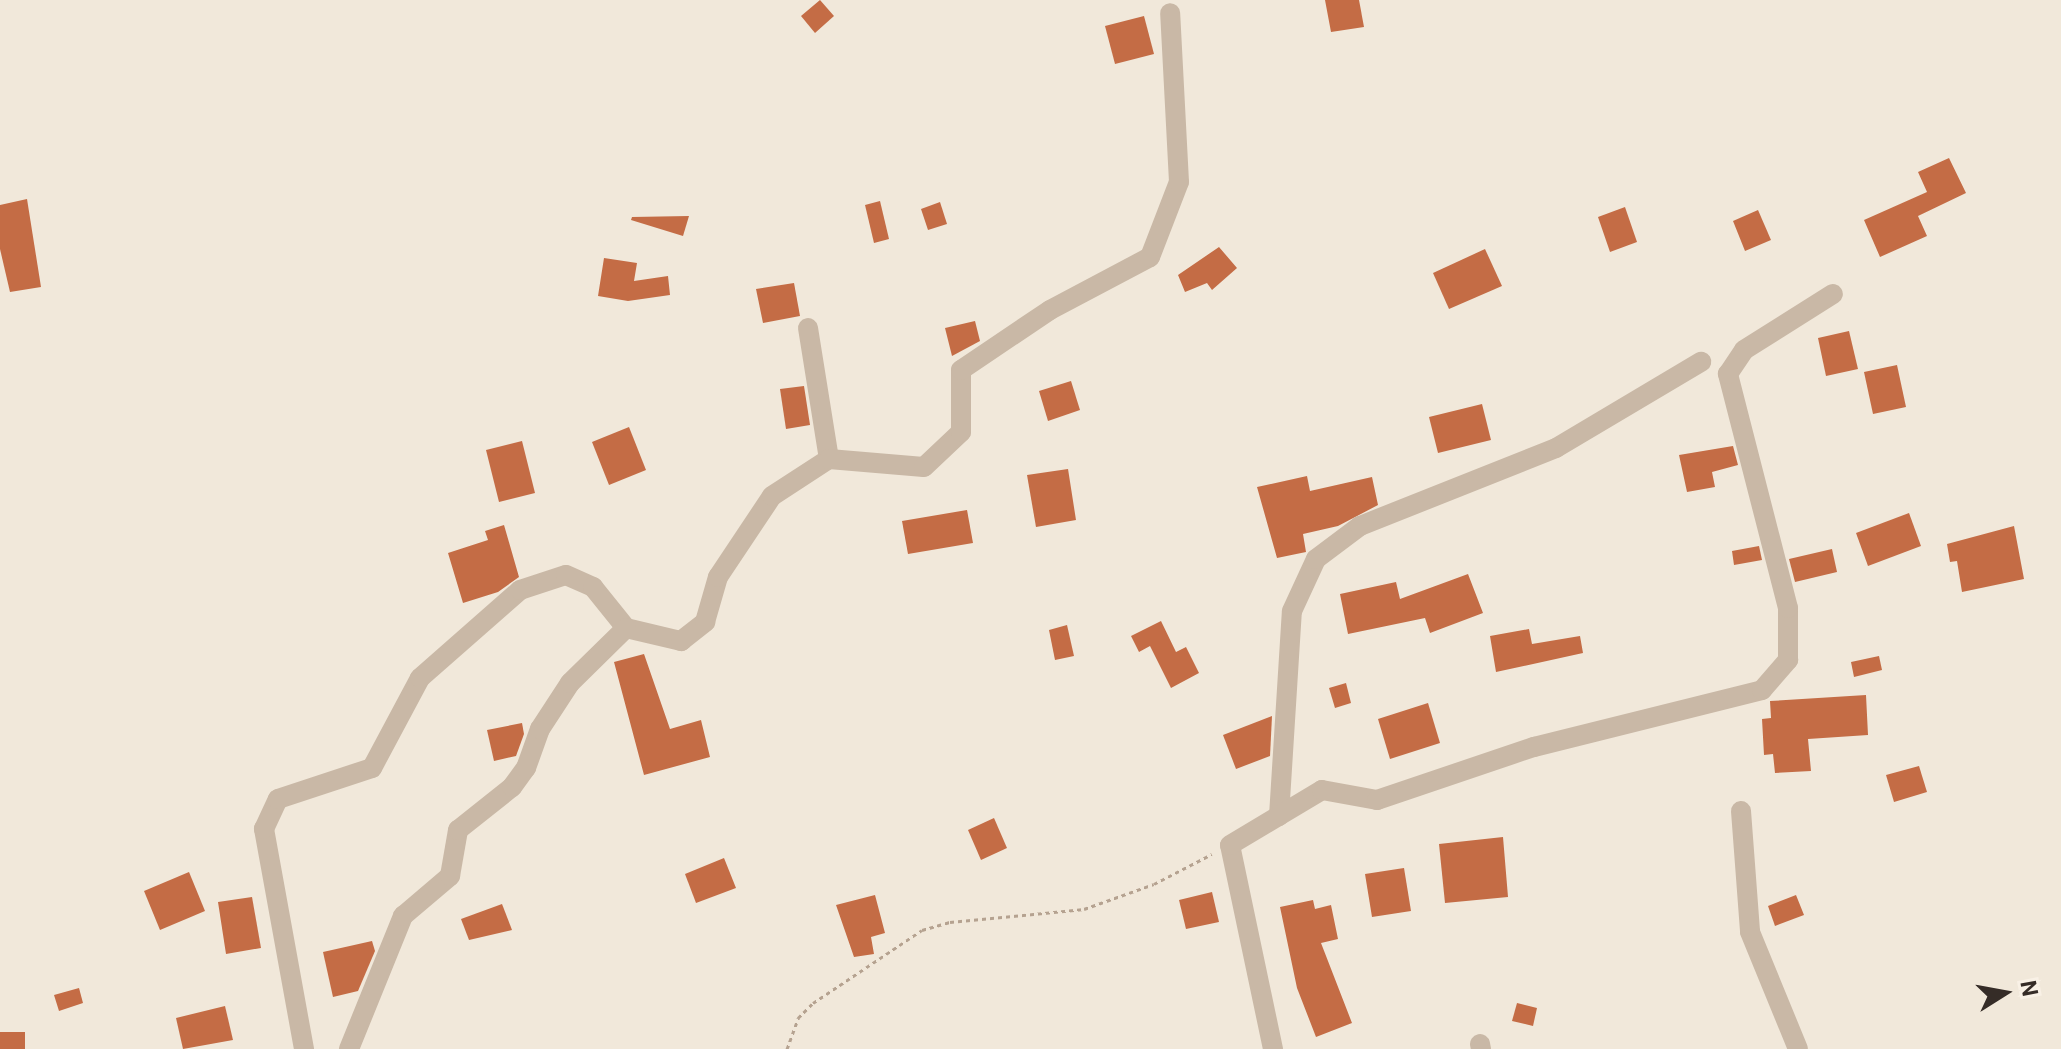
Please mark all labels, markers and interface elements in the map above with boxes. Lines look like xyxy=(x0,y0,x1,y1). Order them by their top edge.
north arrow xyxy=(1965,953,2045,1033)
text: N xyxy=(2015,978,2043,998)

